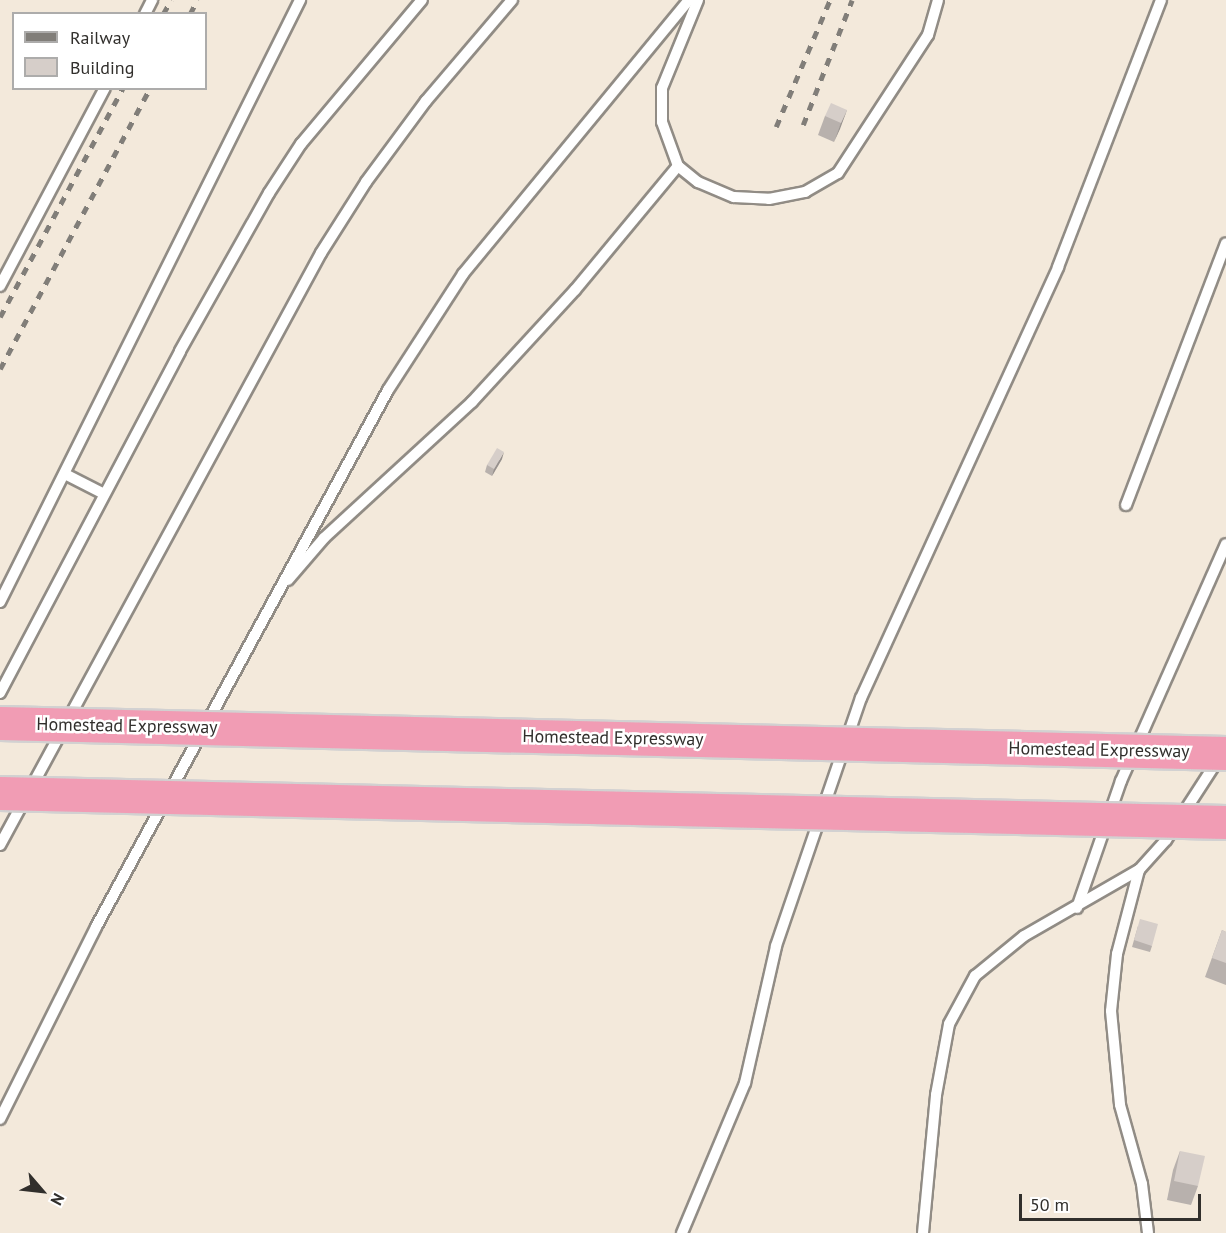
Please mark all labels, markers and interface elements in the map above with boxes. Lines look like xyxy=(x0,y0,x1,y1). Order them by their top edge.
legend xyxy=(12,12,207,90)
text: Railway xyxy=(70,26,130,49)
text: Building xyxy=(70,56,134,79)
street label: Homestead Expressway xyxy=(36,714,218,738)
street label: Homestead Expressway xyxy=(522,726,704,750)
street label: Homestead Expressway xyxy=(1008,738,1190,762)
north arrow xyxy=(12,1161,72,1221)
scale bar xyxy=(1022,1182,1204,1220)
text: N xyxy=(47,1190,69,1209)
text: 50 m xyxy=(1030,1193,1069,1216)

